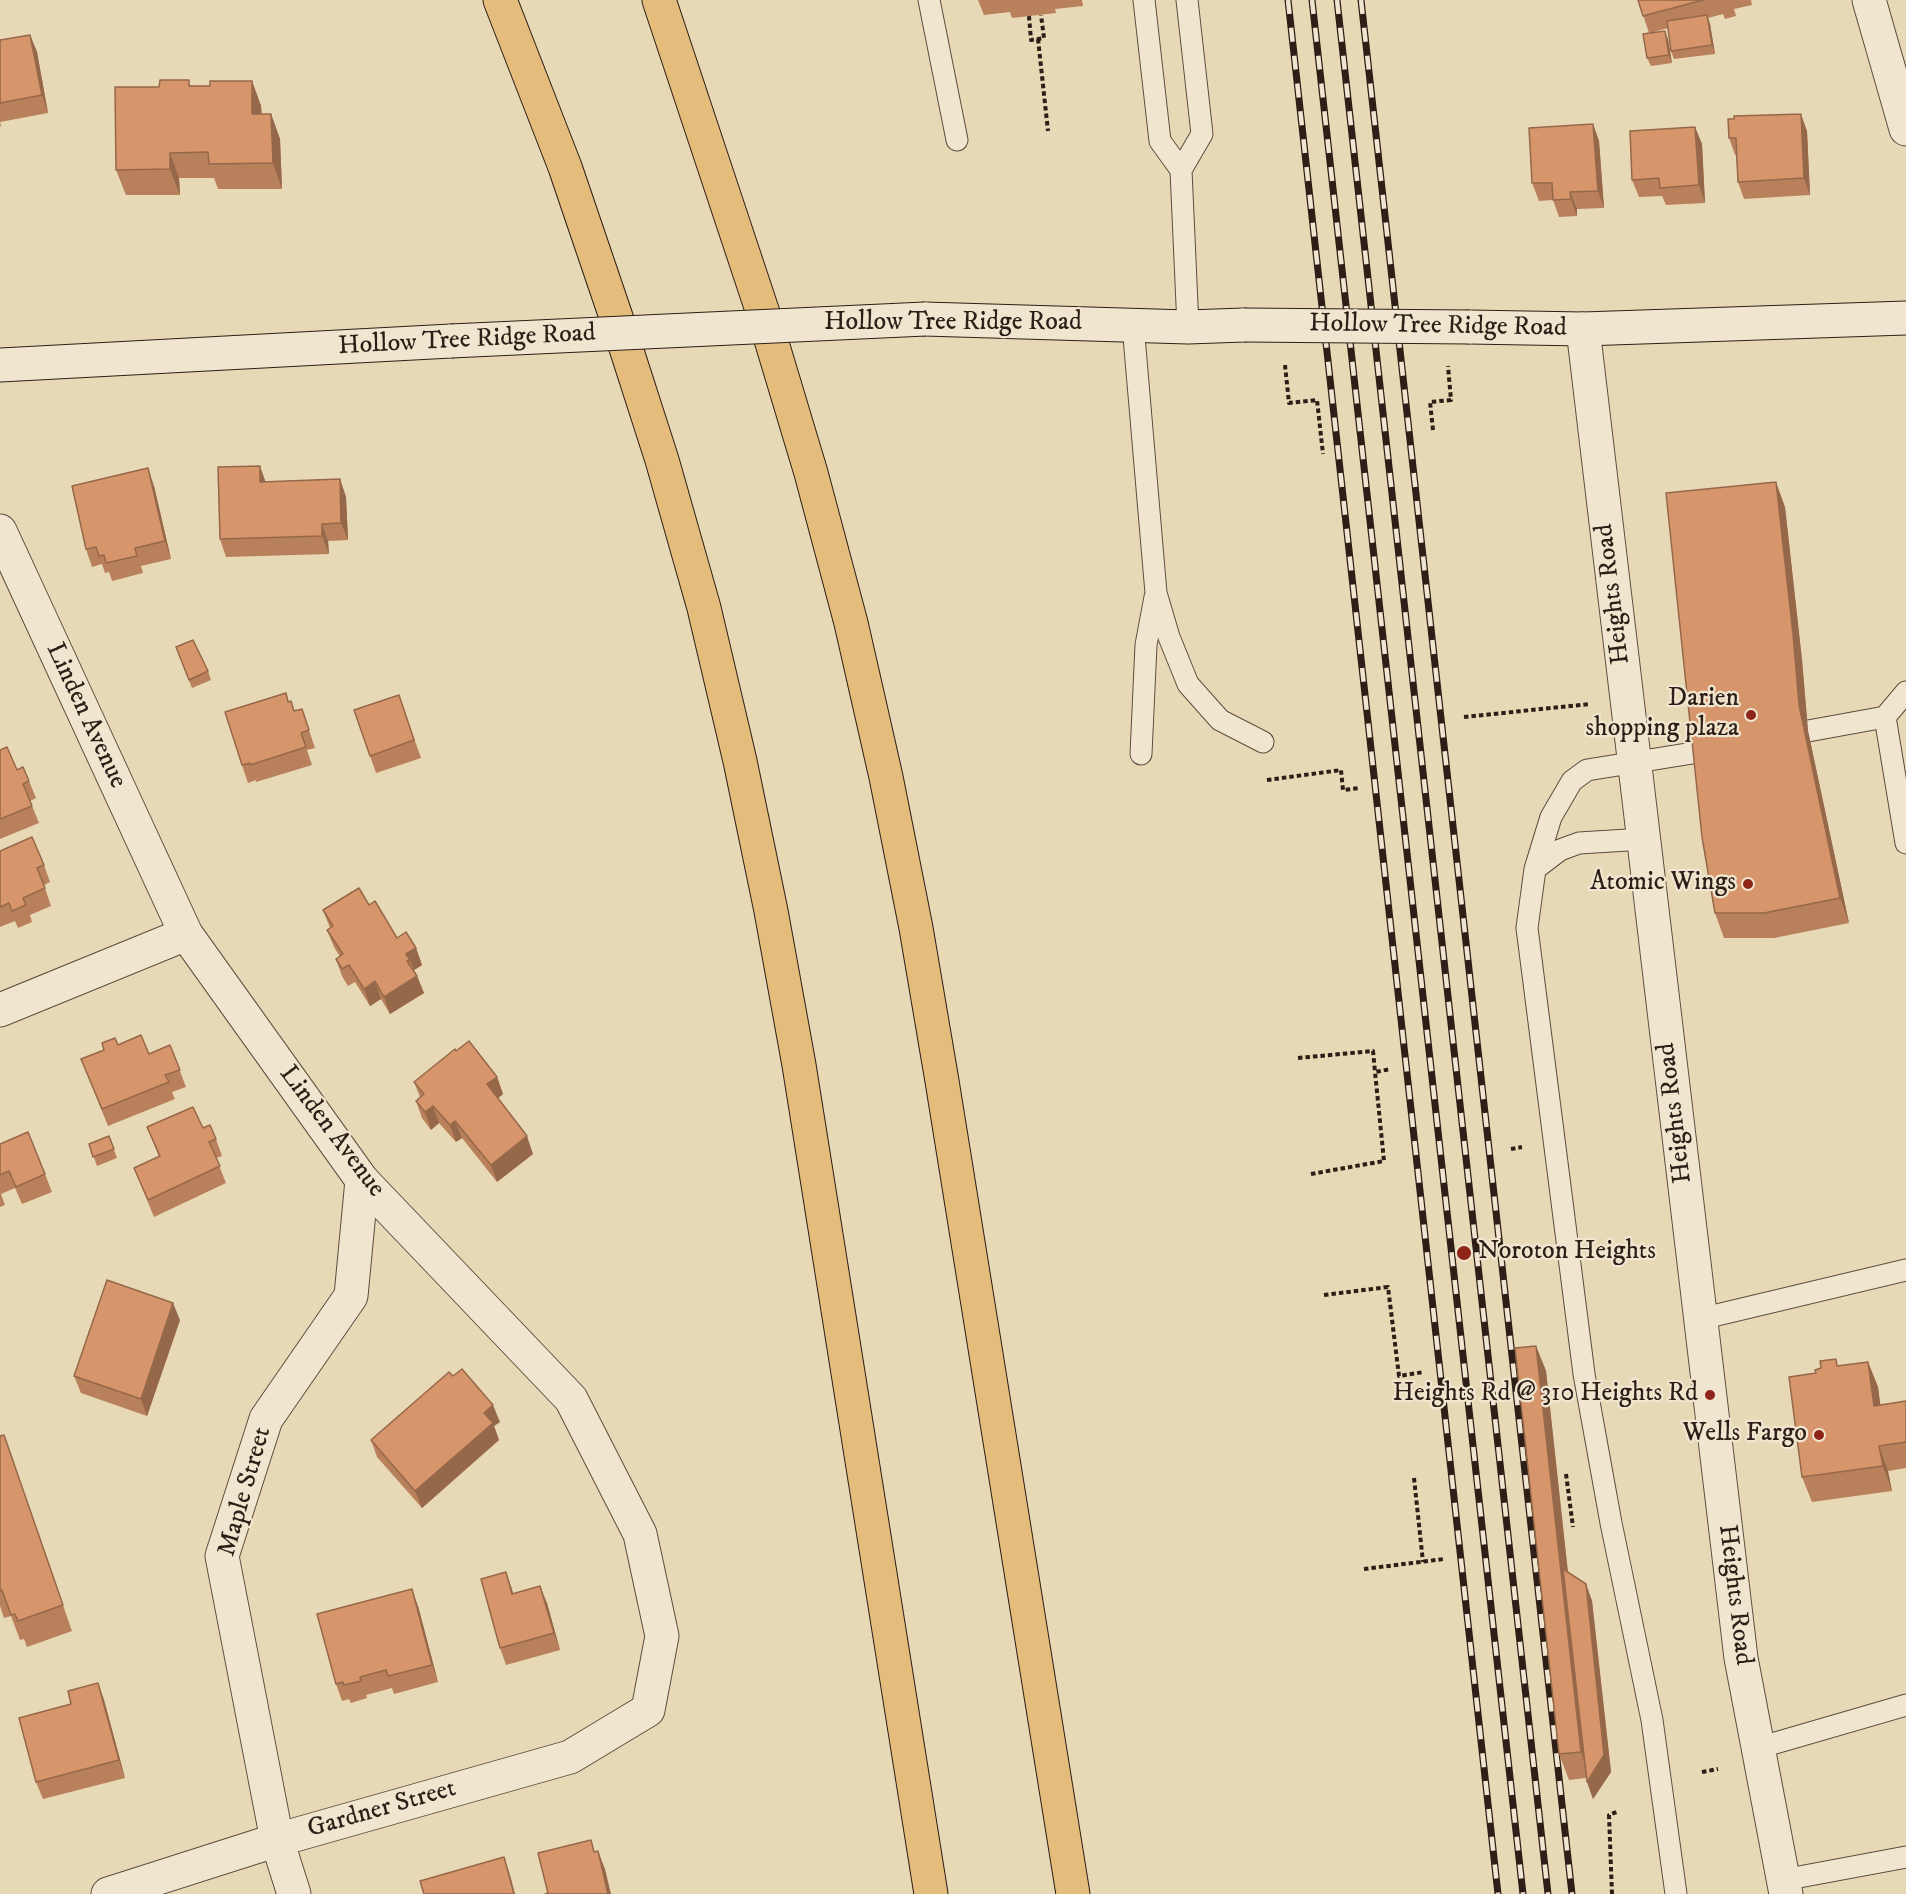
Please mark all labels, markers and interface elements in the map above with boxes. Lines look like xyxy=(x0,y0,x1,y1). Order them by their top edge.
street label: Hollow Tree Ridge Road xyxy=(824,308,1082,340)
street label: Hollow Tree Ridge Road xyxy=(1309,309,1567,345)
street label: Hollow Tree Ridge Road xyxy=(337,319,597,363)
street label: Heights Road xyxy=(1590,522,1638,666)
street label: Linden Avenue xyxy=(38,638,132,794)
place label: Darien shopping plaza xyxy=(1585,684,1739,746)
marker: Darien shopping plaza xyxy=(1744,708,1758,722)
place label: Atomic Wings xyxy=(1590,868,1736,900)
marker: Atomic Wings xyxy=(1741,877,1755,891)
street label: Heights Road xyxy=(1652,1041,1700,1185)
street label: Linden Avenue xyxy=(271,1060,391,1204)
place label: Noroton Heights xyxy=(1478,1237,1656,1269)
marker: Noroton Heights xyxy=(1455,1244,1473,1262)
place label: Heights Rd @ 310 Heights Rd xyxy=(1393,1379,1698,1411)
marker: Heights Rd @ 310 Heights Rd xyxy=(1703,1388,1717,1402)
place label: Wells Fargo xyxy=(1683,1419,1807,1451)
street label: Maple Street xyxy=(213,1424,279,1560)
marker: Wells Fargo xyxy=(1812,1428,1826,1442)
street label: Heights Road xyxy=(1710,1523,1758,1667)
street label: Gardner Street xyxy=(304,1774,460,1846)

